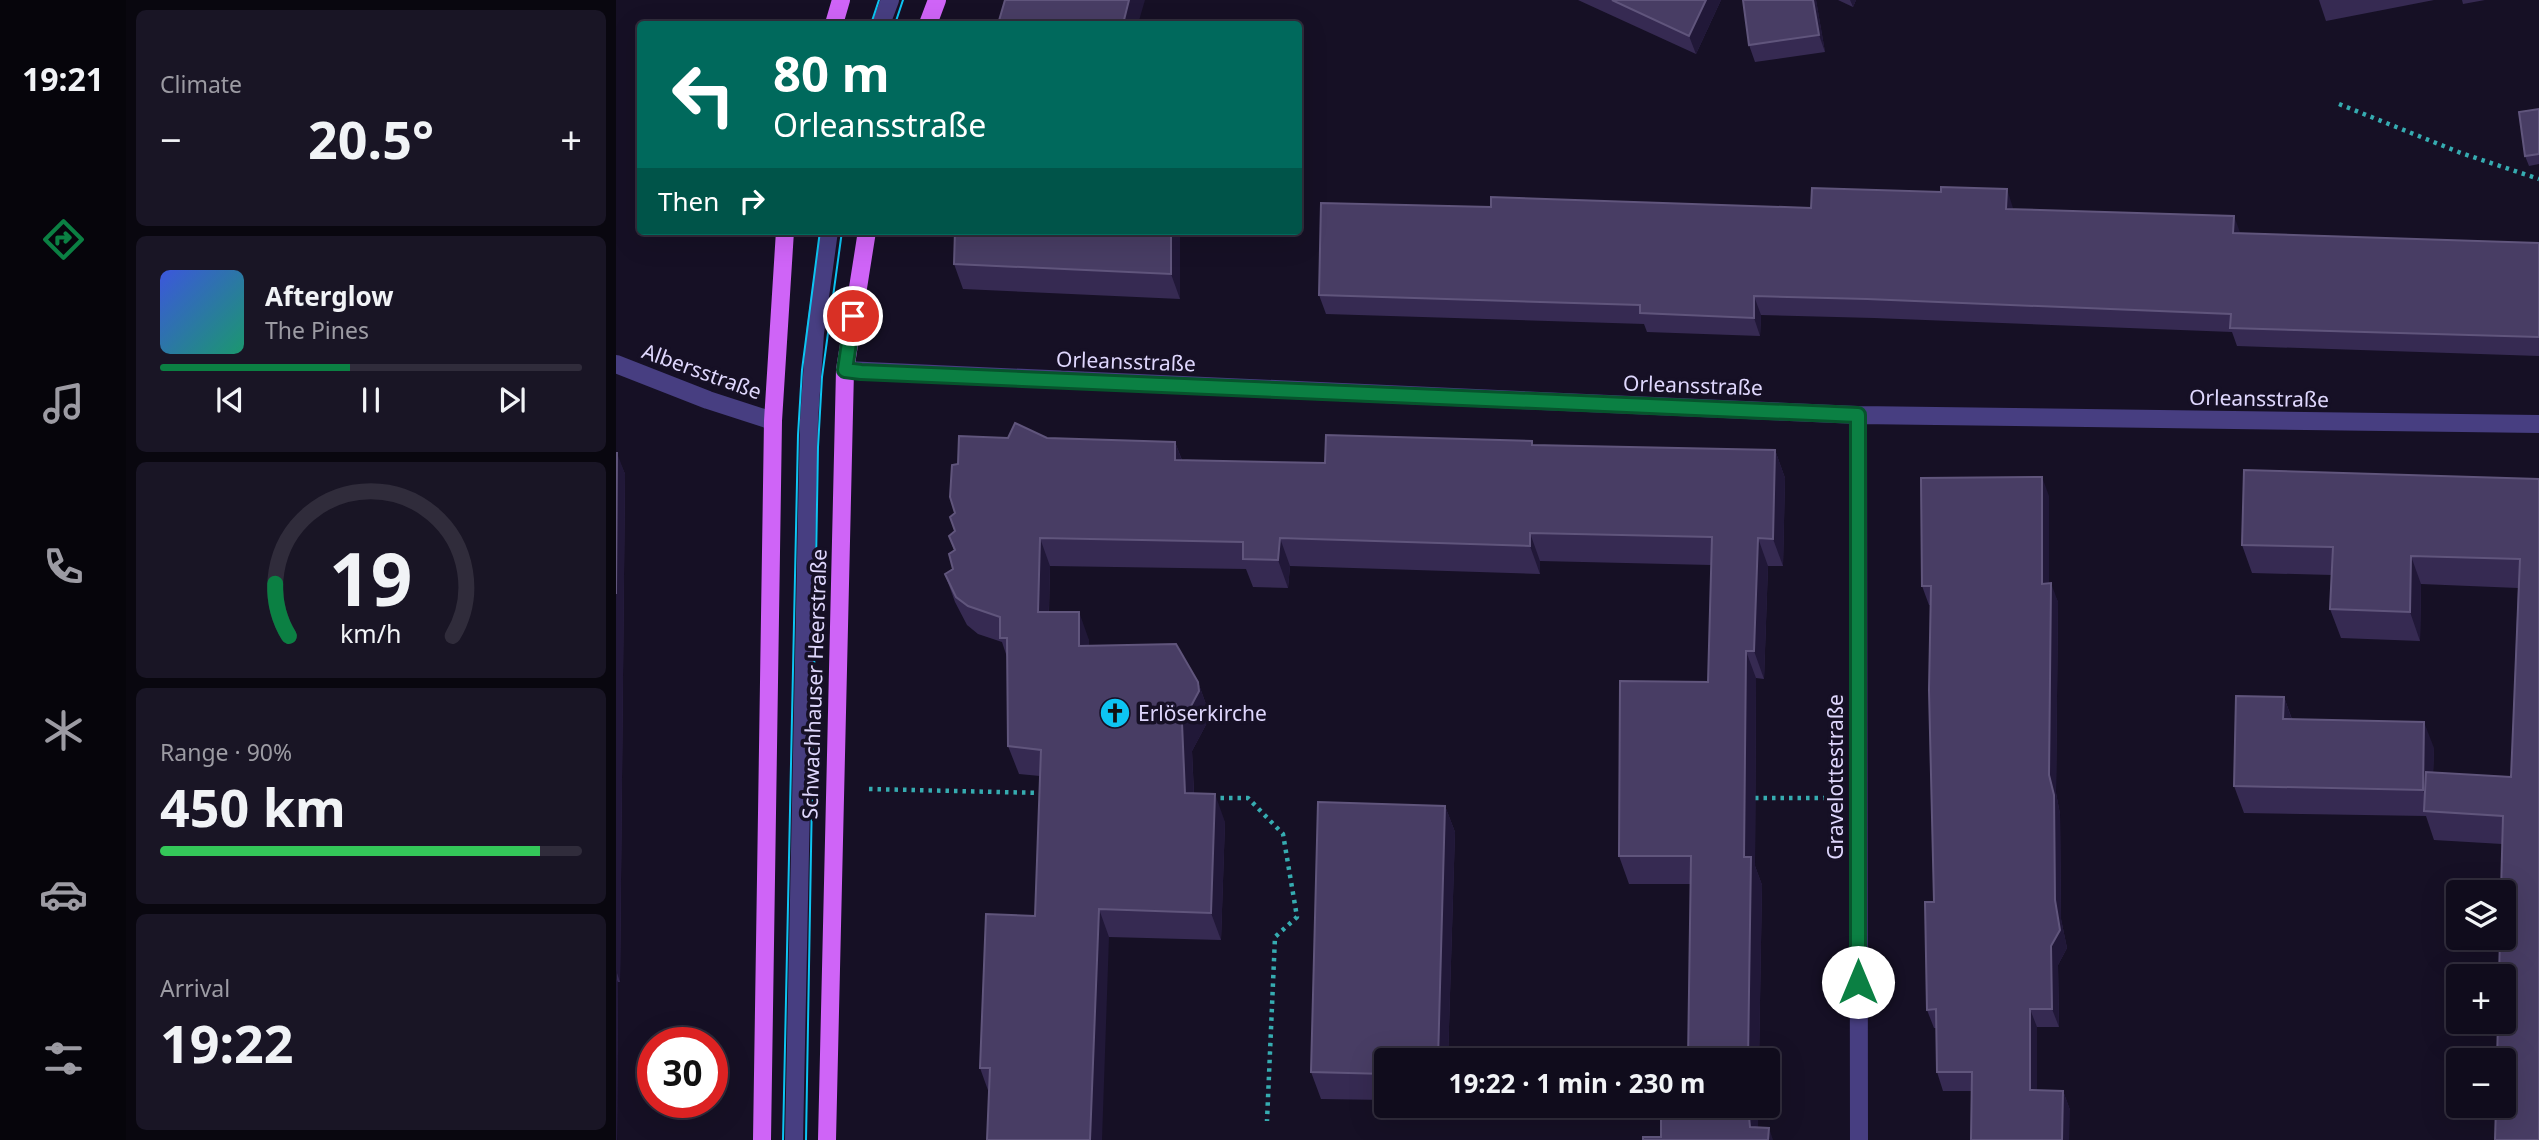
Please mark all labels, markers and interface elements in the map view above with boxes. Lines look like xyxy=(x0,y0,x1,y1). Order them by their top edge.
text: 80 m xyxy=(773,40,890,106)
icon: left xyxy=(658,49,749,140)
text: 19:21 xyxy=(22,57,104,100)
text: Climate xyxy=(160,68,242,100)
text: 20.5° xyxy=(308,103,434,174)
text: Orleansstraße xyxy=(773,103,986,146)
text: − xyxy=(160,113,182,165)
text: + xyxy=(560,113,582,165)
icon: right xyxy=(733,182,771,220)
text: Then xyxy=(658,183,719,219)
icon: directions xyxy=(39,215,88,264)
text: Afterglow xyxy=(265,278,393,314)
pin xyxy=(823,286,883,346)
icon: arrive xyxy=(834,297,872,335)
text: The Pines xyxy=(265,314,369,346)
street label: Albersstraße xyxy=(638,336,766,406)
street label: Orleansstraße xyxy=(1056,345,1196,377)
street label: Orleansstraße xyxy=(1623,369,1763,401)
icon: music xyxy=(39,379,88,428)
icon: previous xyxy=(211,381,249,419)
icon: pause xyxy=(352,381,390,419)
icon: next xyxy=(493,381,531,419)
street label: Orleansstraße xyxy=(2189,383,2329,413)
text: 19 xyxy=(329,528,413,627)
icon: phone xyxy=(39,542,88,591)
street label: Schwachhauser Heerstraße xyxy=(795,548,833,820)
text: km/h xyxy=(340,616,402,650)
street label: Gravelottestraße xyxy=(1821,694,1849,860)
church icon: Erlöserkirche xyxy=(1098,696,1132,730)
place label: Erlöserkirche xyxy=(1138,699,1267,727)
icon: climate xyxy=(39,706,88,755)
text: Range · 90% xyxy=(160,736,292,768)
text: 450 km xyxy=(160,771,346,842)
icon: car xyxy=(39,870,88,919)
map controls xyxy=(2446,880,2516,1118)
button: layers xyxy=(2446,880,2516,950)
position arrow xyxy=(1821,945,1895,1019)
button: + xyxy=(2446,964,2516,1034)
text: Arrival xyxy=(160,972,230,1004)
text: 19:22 xyxy=(160,1007,294,1078)
speed limit sign: 30 xyxy=(637,1027,728,1118)
icon: filters xyxy=(39,1034,88,1083)
button: − xyxy=(2446,1048,2516,1118)
text: 19:22 · 1 min · 230 m xyxy=(1449,1065,1705,1101)

